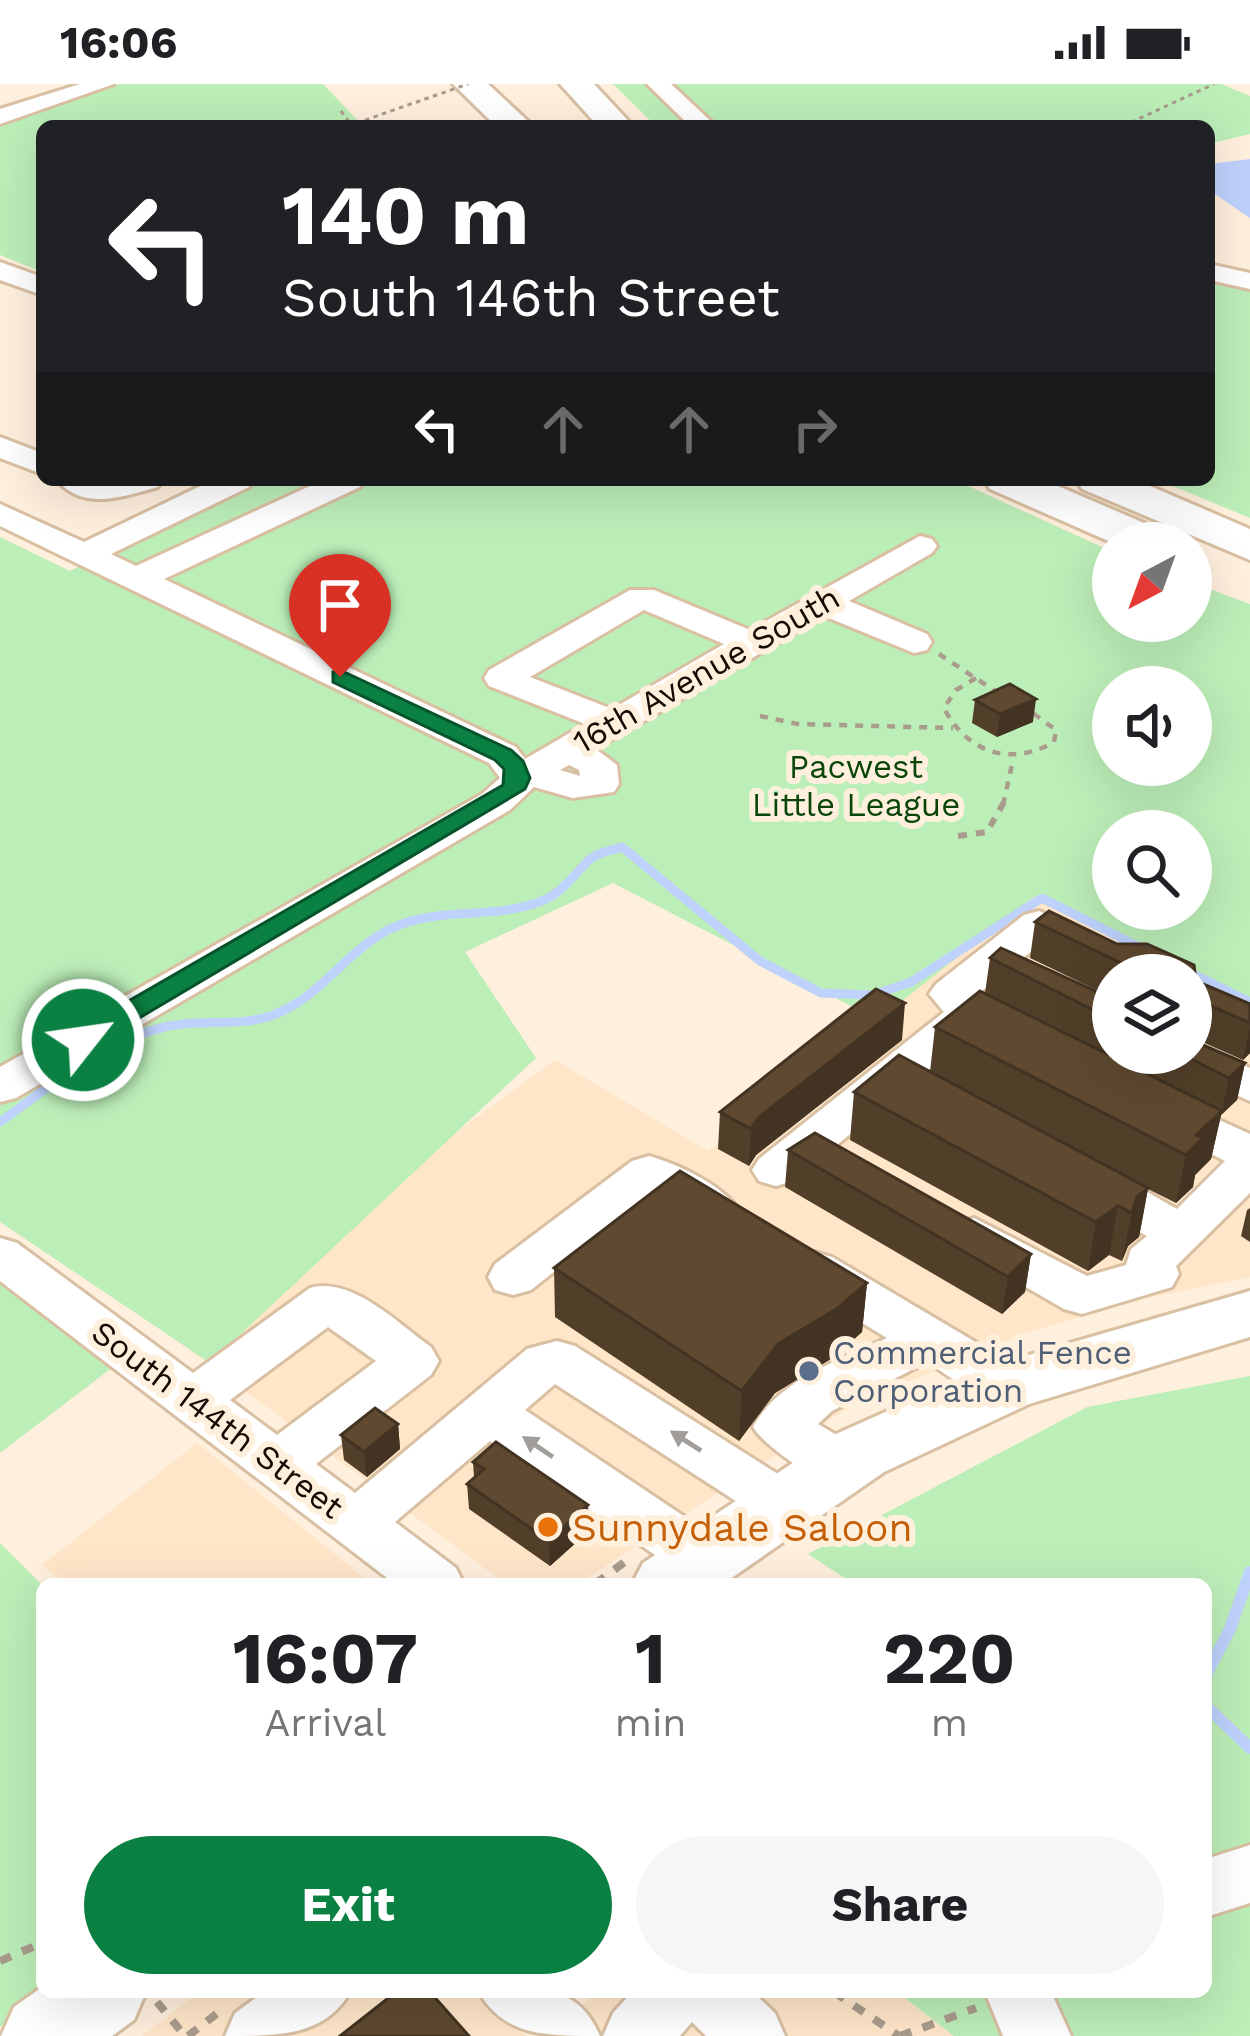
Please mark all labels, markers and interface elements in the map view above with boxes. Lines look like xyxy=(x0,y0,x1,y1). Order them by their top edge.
text: 16:06 xyxy=(60,16,177,69)
text: 140 m xyxy=(282,166,530,264)
icon: left xyxy=(84,168,240,324)
text: South 146th Street xyxy=(282,266,780,329)
icon: left xyxy=(404,396,470,462)
icon: ahead xyxy=(530,396,596,462)
icon: ahead xyxy=(656,396,722,462)
icon: right xyxy=(782,396,848,462)
north arrow xyxy=(1092,522,1212,642)
map controls xyxy=(1092,522,1212,1074)
pin xyxy=(289,554,391,677)
icon: arrive xyxy=(307,572,373,638)
street label: 16th Avenue South xyxy=(566,577,846,761)
button: sound xyxy=(1092,666,1212,786)
park label: Pacwest Little League xyxy=(752,747,960,824)
button: search xyxy=(1092,810,1212,930)
button: layers xyxy=(1092,954,1212,1074)
position arrow xyxy=(20,977,146,1103)
street label: South 144th Street xyxy=(84,1312,351,1527)
place label: Commercial Fence Corporation xyxy=(833,1333,1132,1410)
marker: Commercial Fence Corporation xyxy=(796,1358,822,1384)
one-way arrow xyxy=(670,1431,702,1453)
one-way arrow xyxy=(522,1436,554,1459)
place label: Sunnydale Saloon xyxy=(572,1505,913,1550)
marker: Sunnydale Saloon xyxy=(535,1514,561,1540)
text: 16:07 xyxy=(233,1616,418,1700)
text: 1 xyxy=(635,1616,666,1700)
text: 220 xyxy=(883,1616,1015,1700)
text: Arrival xyxy=(265,1700,386,1745)
text: min xyxy=(615,1700,686,1745)
text: m xyxy=(931,1700,968,1745)
button: Exit xyxy=(84,1836,612,1974)
button: Share xyxy=(636,1836,1164,1974)

